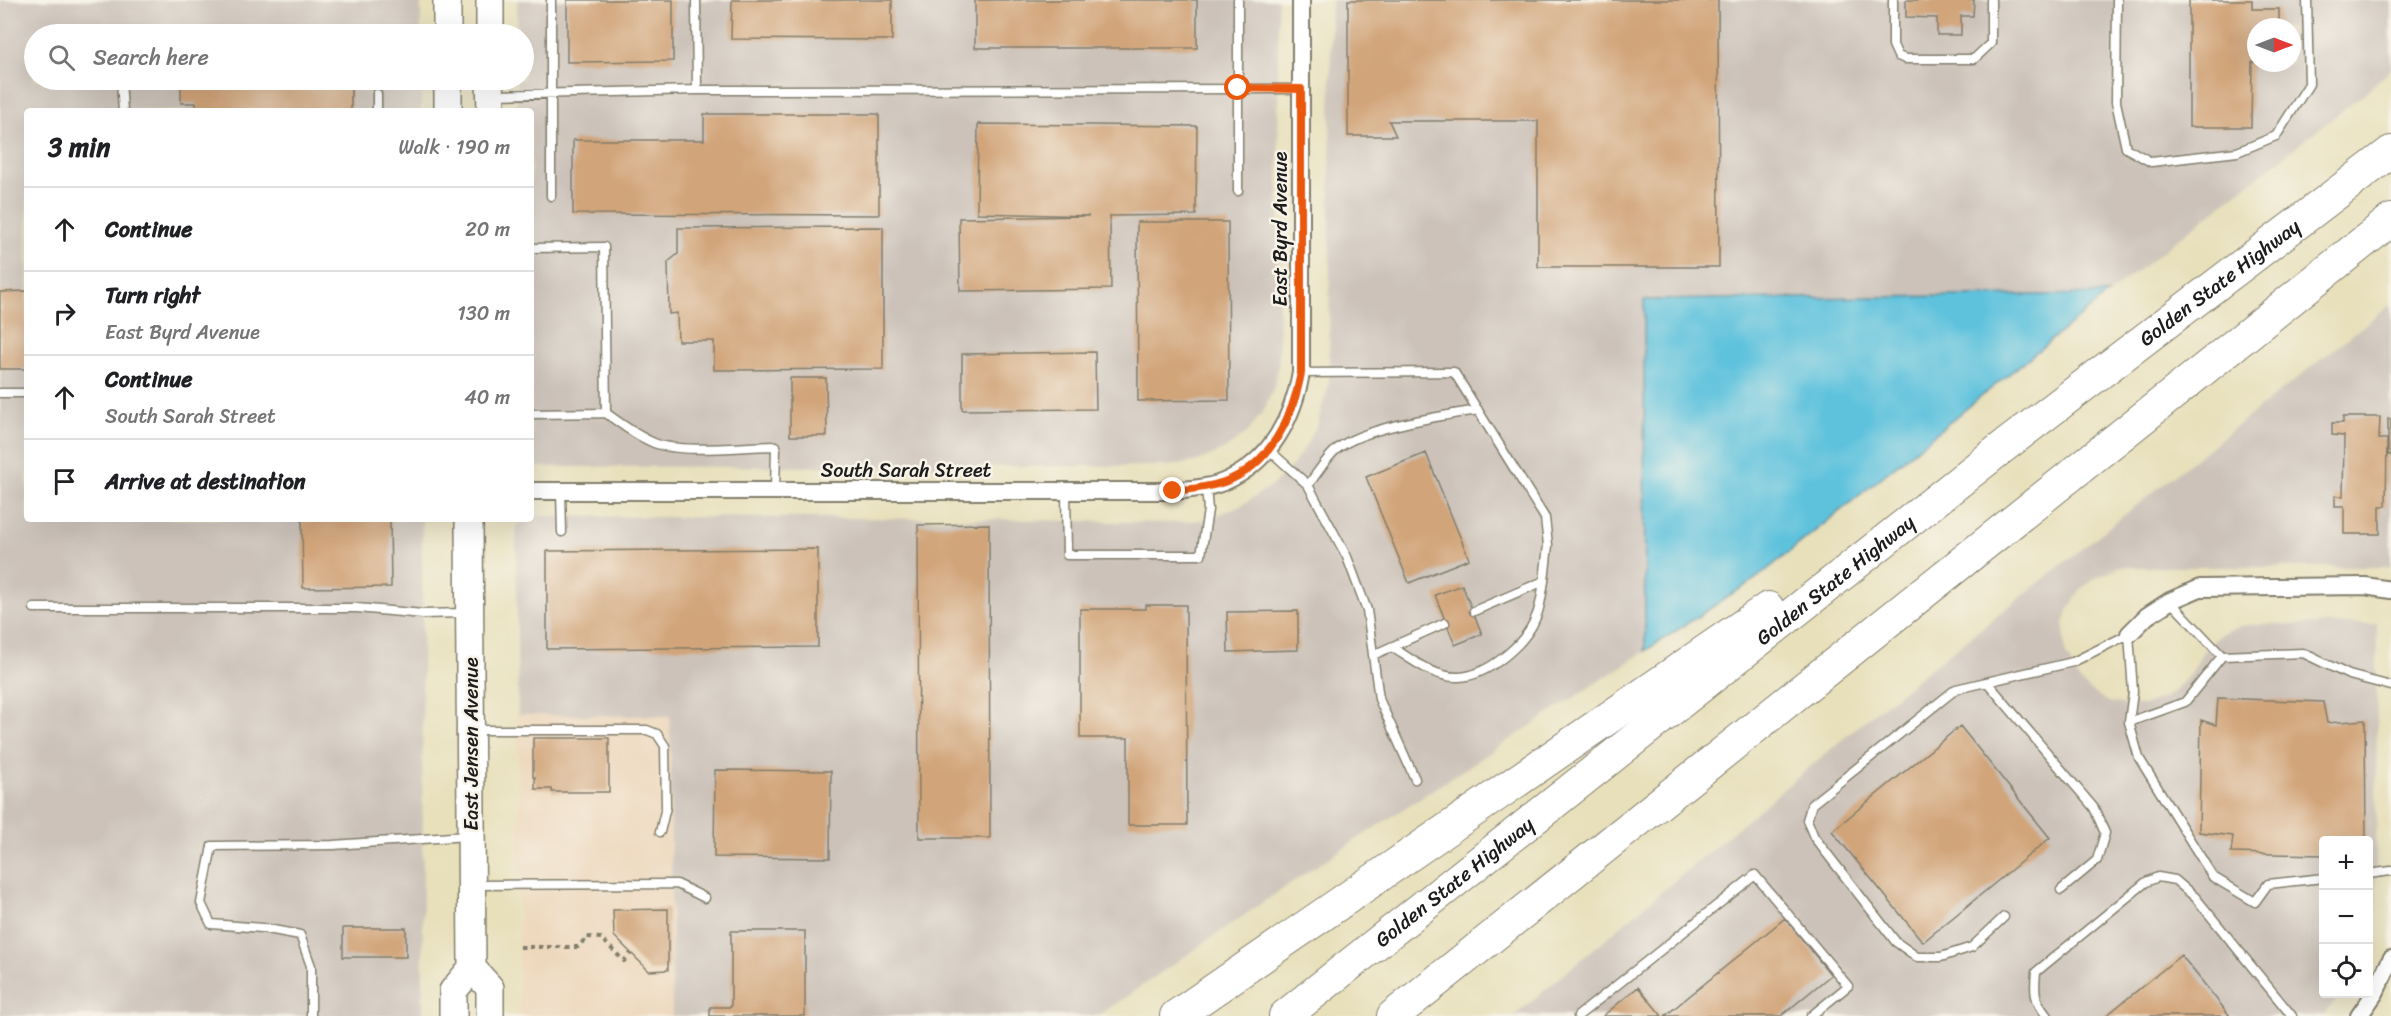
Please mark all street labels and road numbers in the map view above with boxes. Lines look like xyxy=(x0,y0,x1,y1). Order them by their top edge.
street label: East Byrd Avenue xyxy=(1263,151,1298,306)
street label: Golden State Highway xyxy=(2131,209,2308,355)
street label: South Sarah Street xyxy=(821,453,992,488)
street label: Golden State Highway xyxy=(1748,505,1923,654)
street label: East Jensen Avenue xyxy=(454,657,489,831)
street label: Golden State Highway xyxy=(1367,807,1542,956)

